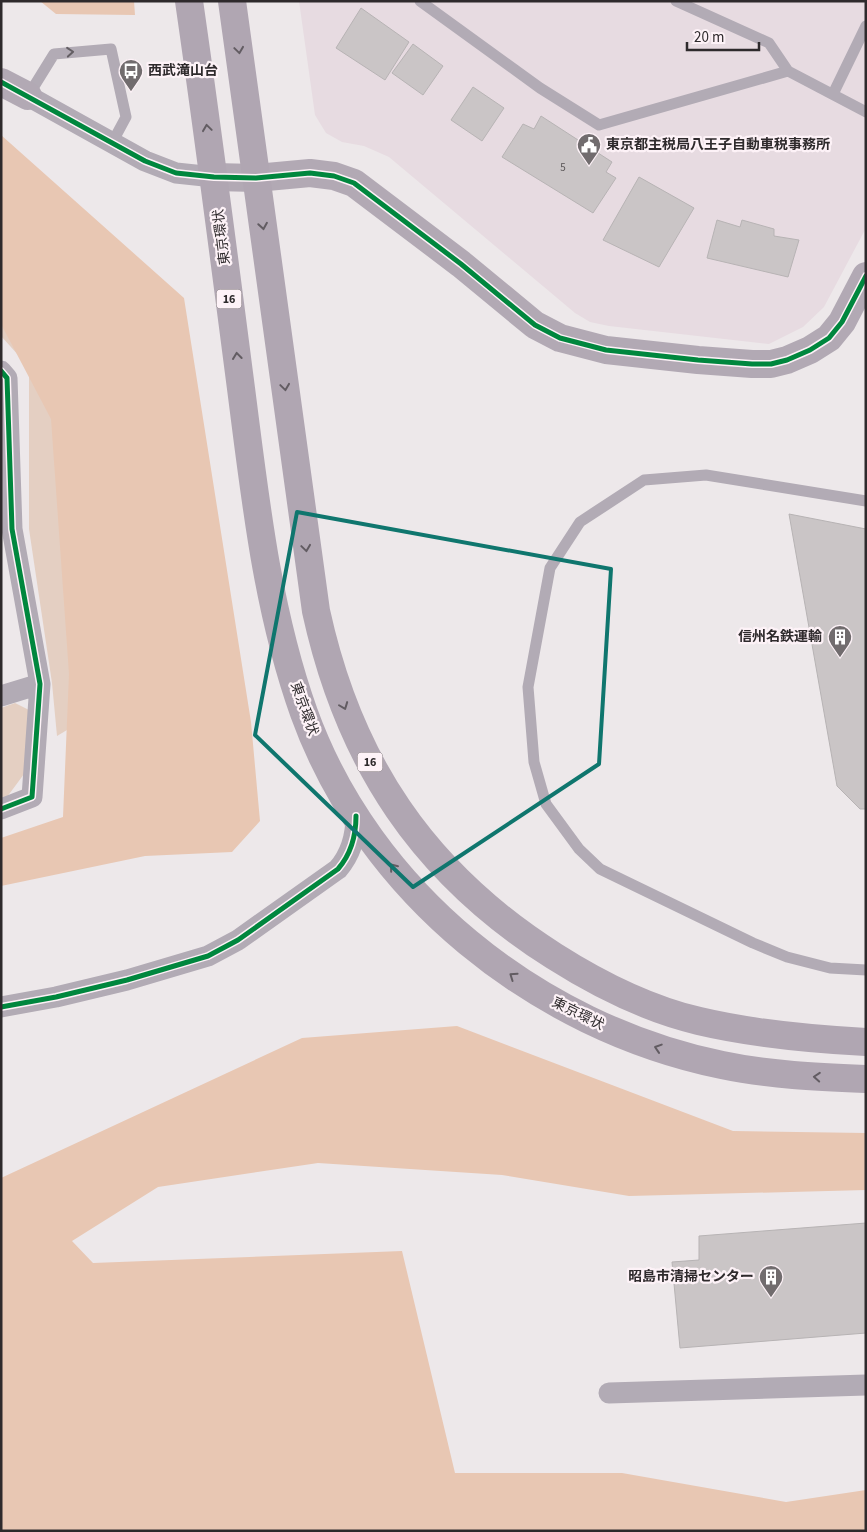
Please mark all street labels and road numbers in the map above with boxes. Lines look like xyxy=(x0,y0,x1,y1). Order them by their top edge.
street label: 東京環状 xyxy=(209,208,235,266)
road number: 16 xyxy=(216,290,242,308)
street label: 東京環状 xyxy=(285,679,323,739)
road number: 16 xyxy=(358,752,382,772)
street label: 東京環状 xyxy=(548,993,608,1035)

